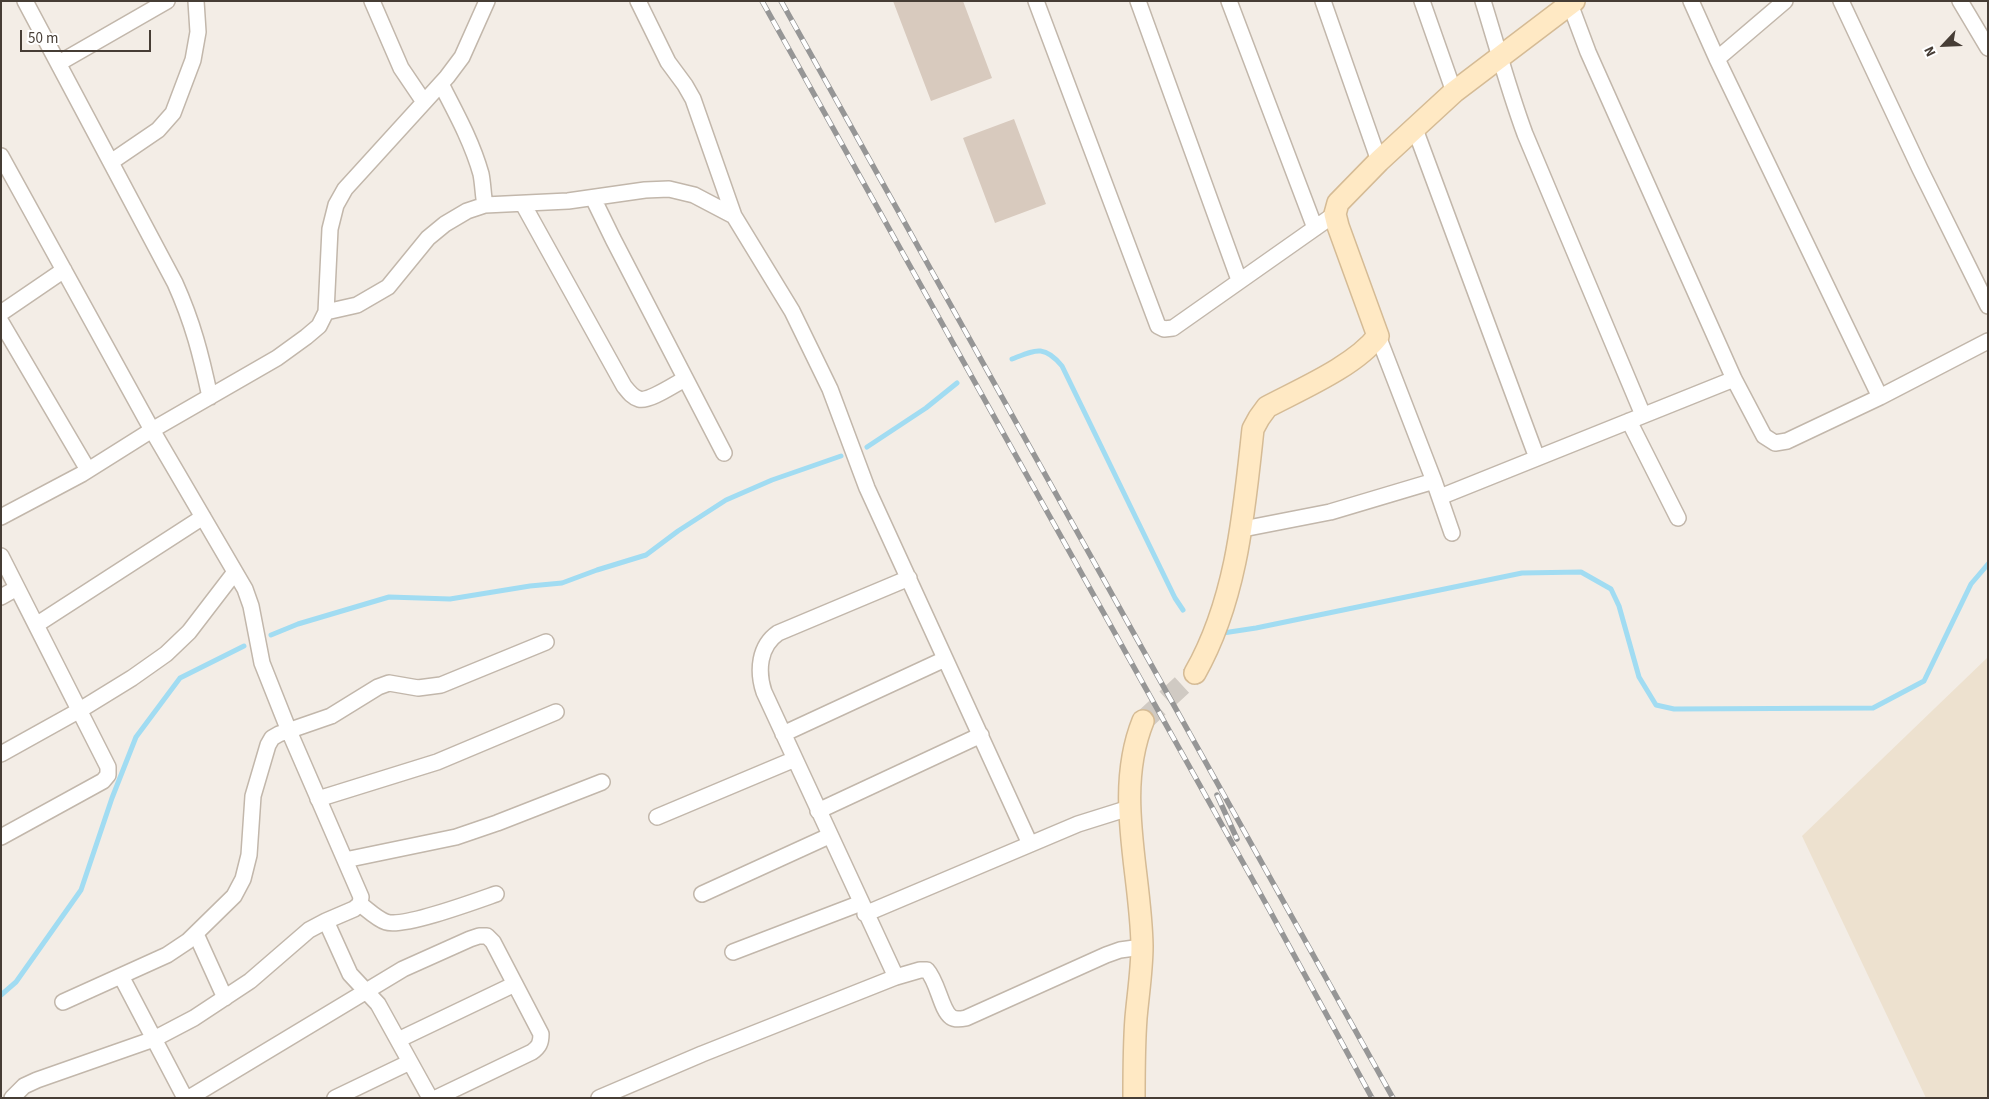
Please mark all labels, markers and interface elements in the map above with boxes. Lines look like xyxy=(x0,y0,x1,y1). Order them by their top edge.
scale bar xyxy=(22,20,154,52)
north arrow xyxy=(1919,20,1969,70)
text: 50 m xyxy=(28,28,58,49)
text: N xyxy=(1919,43,1941,60)

